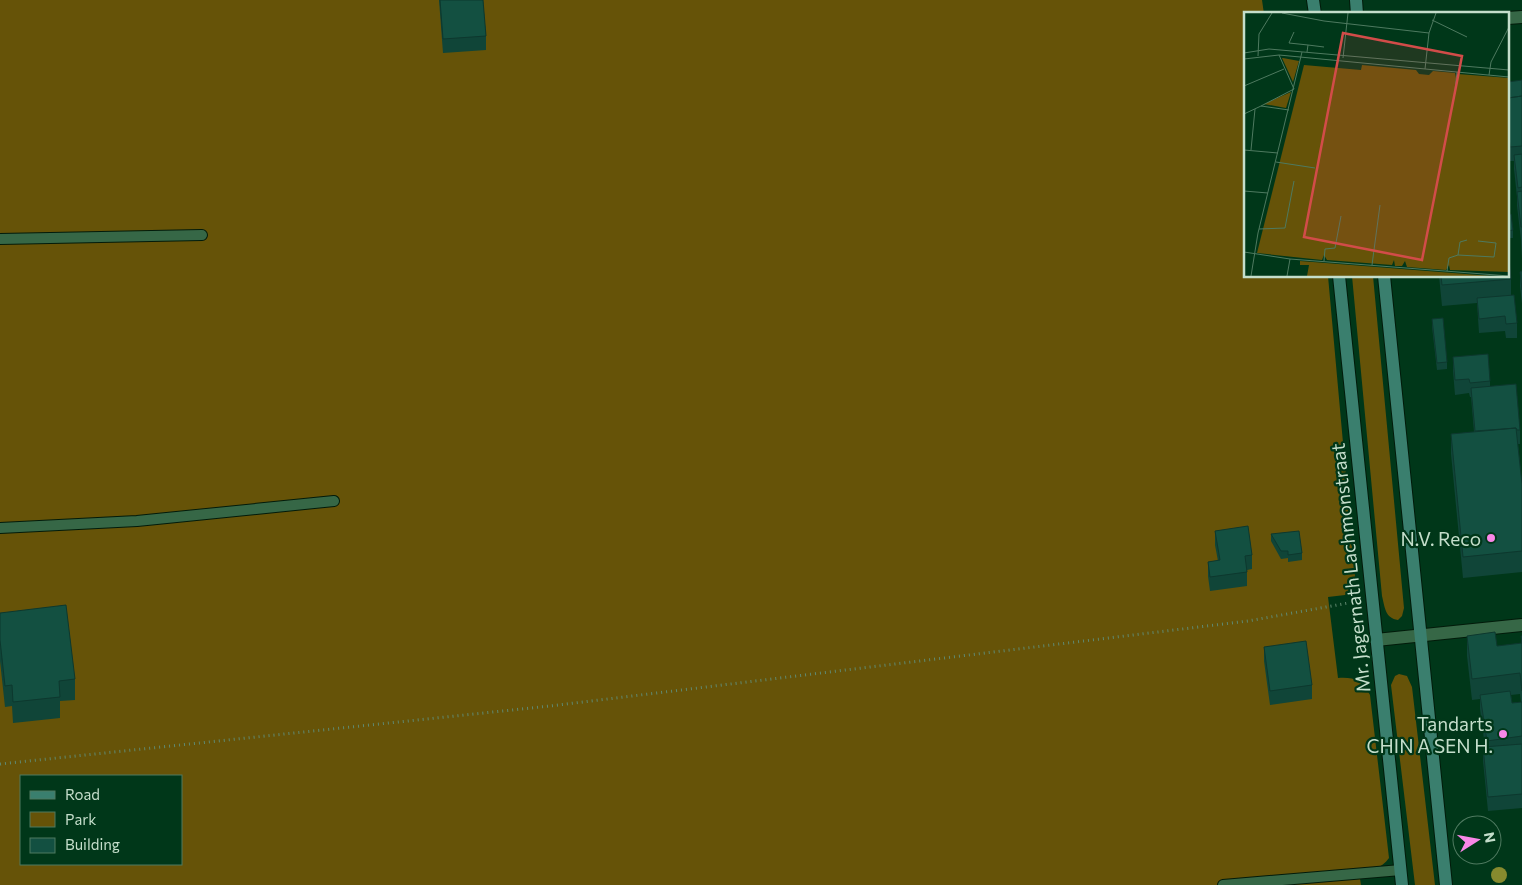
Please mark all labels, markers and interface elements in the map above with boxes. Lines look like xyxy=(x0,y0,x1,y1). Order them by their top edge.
inset map xyxy=(1244,12,1510,278)
street label: Mr. Jagernath Lachmonstraat xyxy=(1325,442,1375,694)
place label: N.V. Reco xyxy=(1400,527,1481,550)
marker: N.V. Reco xyxy=(1485,532,1497,544)
place label: Tandarts CHIN A SEN H. xyxy=(1367,712,1493,757)
marker: Tandarts CHIN A SEN H. xyxy=(1497,728,1509,740)
legend xyxy=(20,775,182,865)
text: Road xyxy=(65,785,100,803)
text: Park xyxy=(65,810,96,828)
north arrow xyxy=(1452,815,1502,865)
text: N xyxy=(1481,831,1500,844)
text: Building xyxy=(65,835,120,853)

